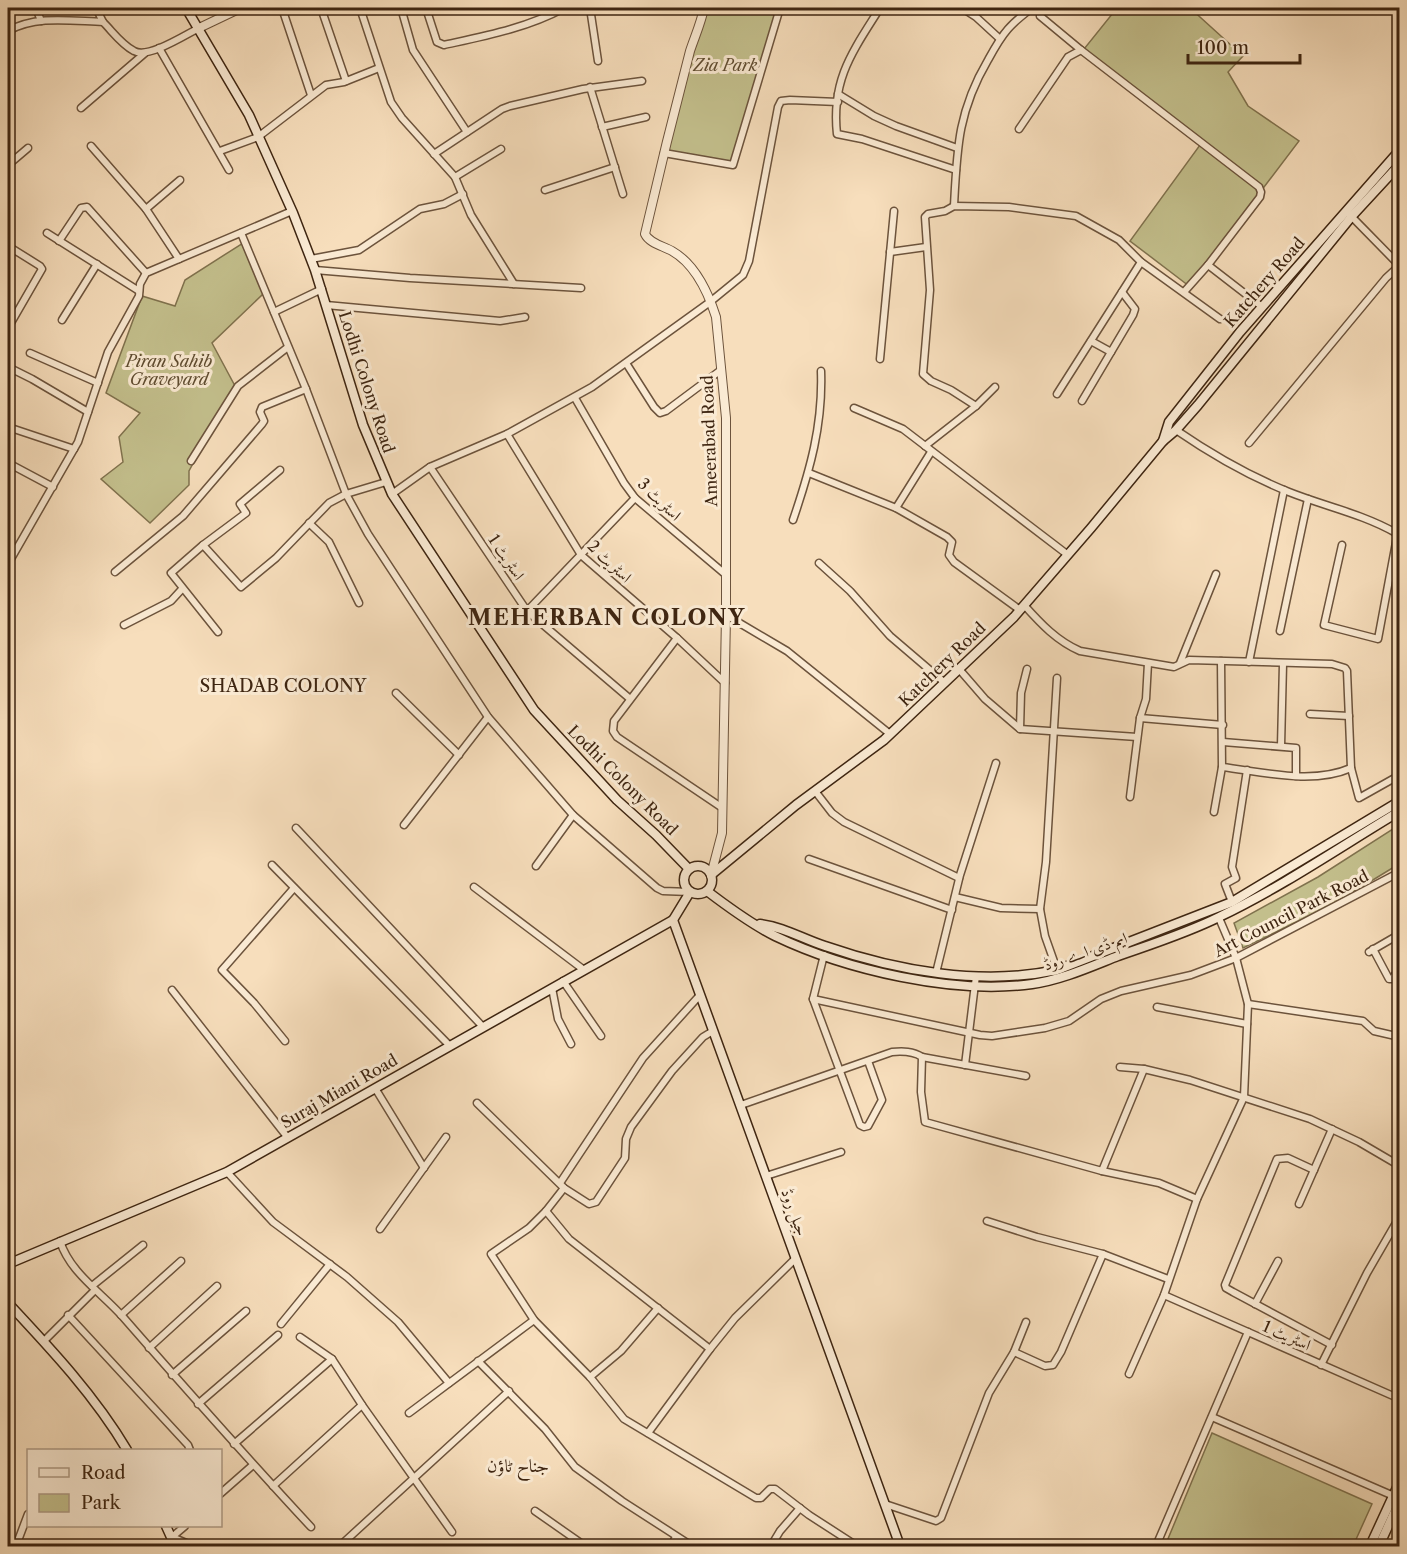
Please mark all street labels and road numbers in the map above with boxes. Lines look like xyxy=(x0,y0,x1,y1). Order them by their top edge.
street label: Katchery Road xyxy=(1219,233,1309,331)
street label: Lodhi Colony Road xyxy=(335,309,399,456)
street label: Ameerabad Road xyxy=(697,375,721,508)
street label: اسٹریٹ 3 xyxy=(633,473,686,525)
street label: اسٹریٹ 1 xyxy=(484,530,529,584)
street label: اسٹریٹ 2 xyxy=(583,536,636,587)
street label: Katchery Road xyxy=(894,617,990,710)
street label: Lodhi Colony Road xyxy=(564,721,682,839)
street label: Art Council Park Road xyxy=(1209,865,1372,961)
street label: ایم ڈی اے روڈ xyxy=(1041,927,1131,979)
street label: Suraj Miani Road xyxy=(277,1049,401,1133)
street label: جیل روڈ xyxy=(775,1186,813,1239)
street label: اسٹریٹ 1 xyxy=(1259,1316,1314,1355)

